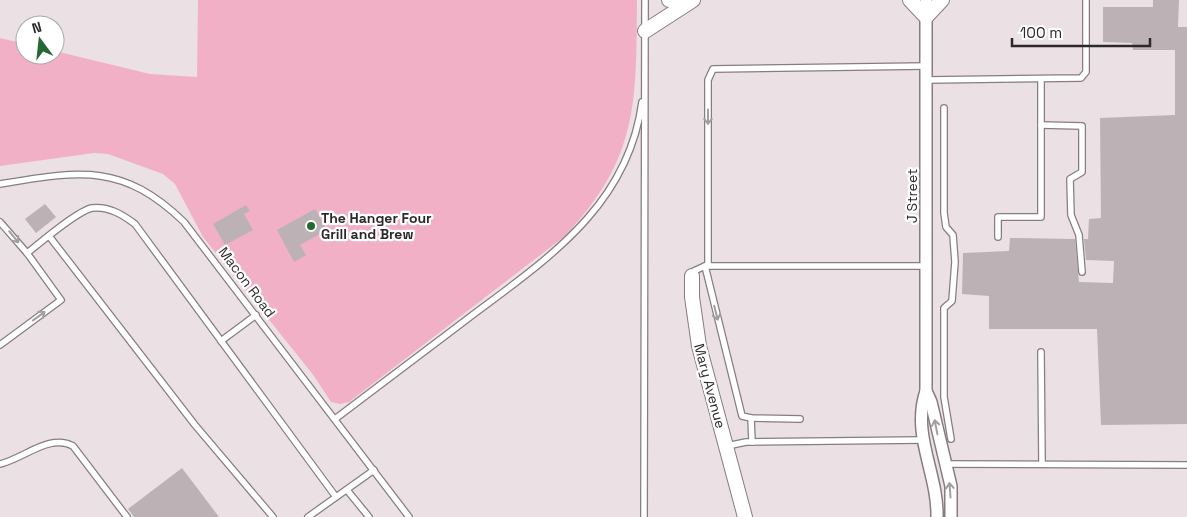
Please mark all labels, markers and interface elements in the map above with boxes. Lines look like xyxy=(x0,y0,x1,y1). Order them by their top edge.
north arrow xyxy=(15,15,65,65)
scale bar xyxy=(1012,15,1150,47)
text: N xyxy=(30,18,44,37)
text: 100 m xyxy=(1020,23,1062,42)
one-way arrow xyxy=(703,108,713,124)
street label: J Street xyxy=(903,169,921,223)
place label: The Hanger Four Grill and Brew xyxy=(321,209,432,243)
marker: The Hanger Four Grill and Brew xyxy=(305,220,317,232)
one-way arrow xyxy=(8,231,19,244)
street label: Macon Road xyxy=(215,243,279,321)
one-way arrow xyxy=(712,305,721,321)
one-way arrow xyxy=(32,311,46,321)
street label: Mary Avenue xyxy=(690,342,730,430)
one-way arrow xyxy=(931,420,941,436)
one-way arrow xyxy=(946,482,955,498)

